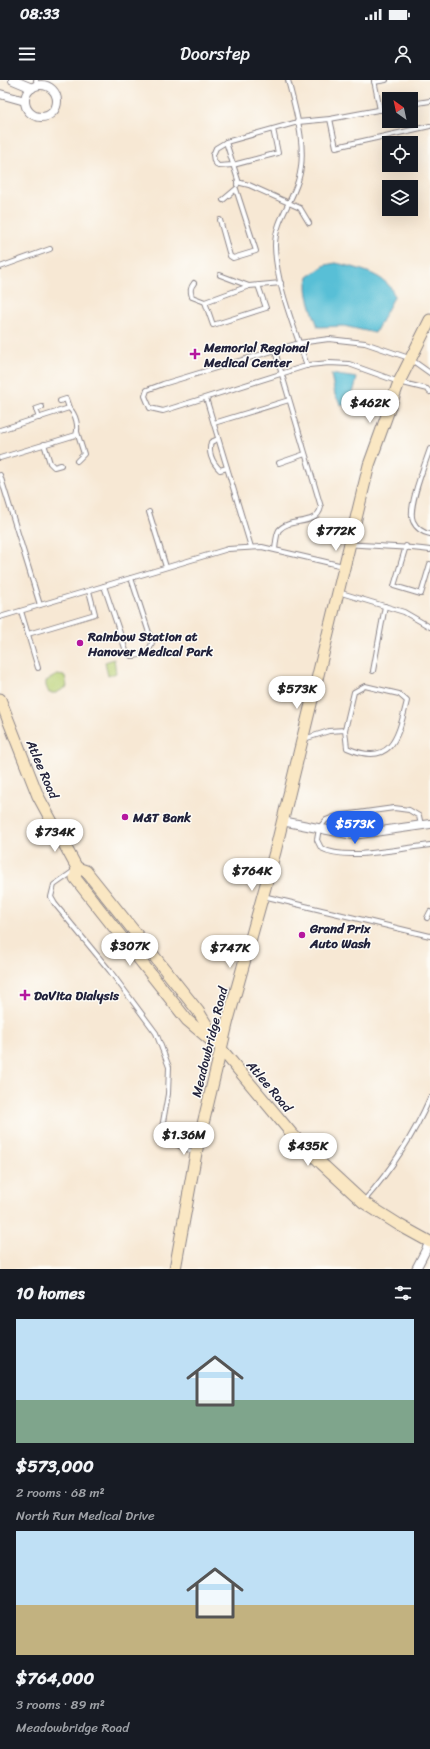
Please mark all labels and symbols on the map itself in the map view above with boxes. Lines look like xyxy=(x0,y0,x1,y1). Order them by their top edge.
north arrow xyxy=(382,92,418,128)
place label: Memorial Regional Medical Center xyxy=(203,336,310,374)
marker: Memorial Regional Medical Center xyxy=(189,348,201,360)
pin: $462K xyxy=(342,390,398,424)
pin: $772K xyxy=(308,518,364,552)
place label: Rainbow Station at Hanover Medical Park xyxy=(87,625,214,663)
marker: Rainbow Station at Hanover Medical Park xyxy=(75,638,85,648)
pin: $573K xyxy=(269,676,325,710)
street label: Atlee Road xyxy=(19,735,66,803)
place label: M&T Bank xyxy=(132,806,192,829)
pin: $573K xyxy=(327,811,383,845)
marker: M&T Bank xyxy=(120,812,130,822)
pin: $734K xyxy=(27,819,83,853)
pin: $764K xyxy=(224,858,280,892)
place label: Grand Prix Auto Wash xyxy=(309,917,371,955)
marker: Grand Prix Auto Wash xyxy=(297,930,307,940)
pin: $307K xyxy=(102,933,158,967)
pin: $747K xyxy=(202,935,258,969)
street label: Meadowbridge Road xyxy=(185,983,235,1100)
place label: DaVita Dialysis xyxy=(34,984,120,1007)
marker: DaVita Dialysis xyxy=(19,989,31,1001)
street label: Atlee Road xyxy=(240,1054,299,1118)
pin: $1.36M xyxy=(151,1122,217,1156)
pin: $435K xyxy=(280,1133,336,1167)

